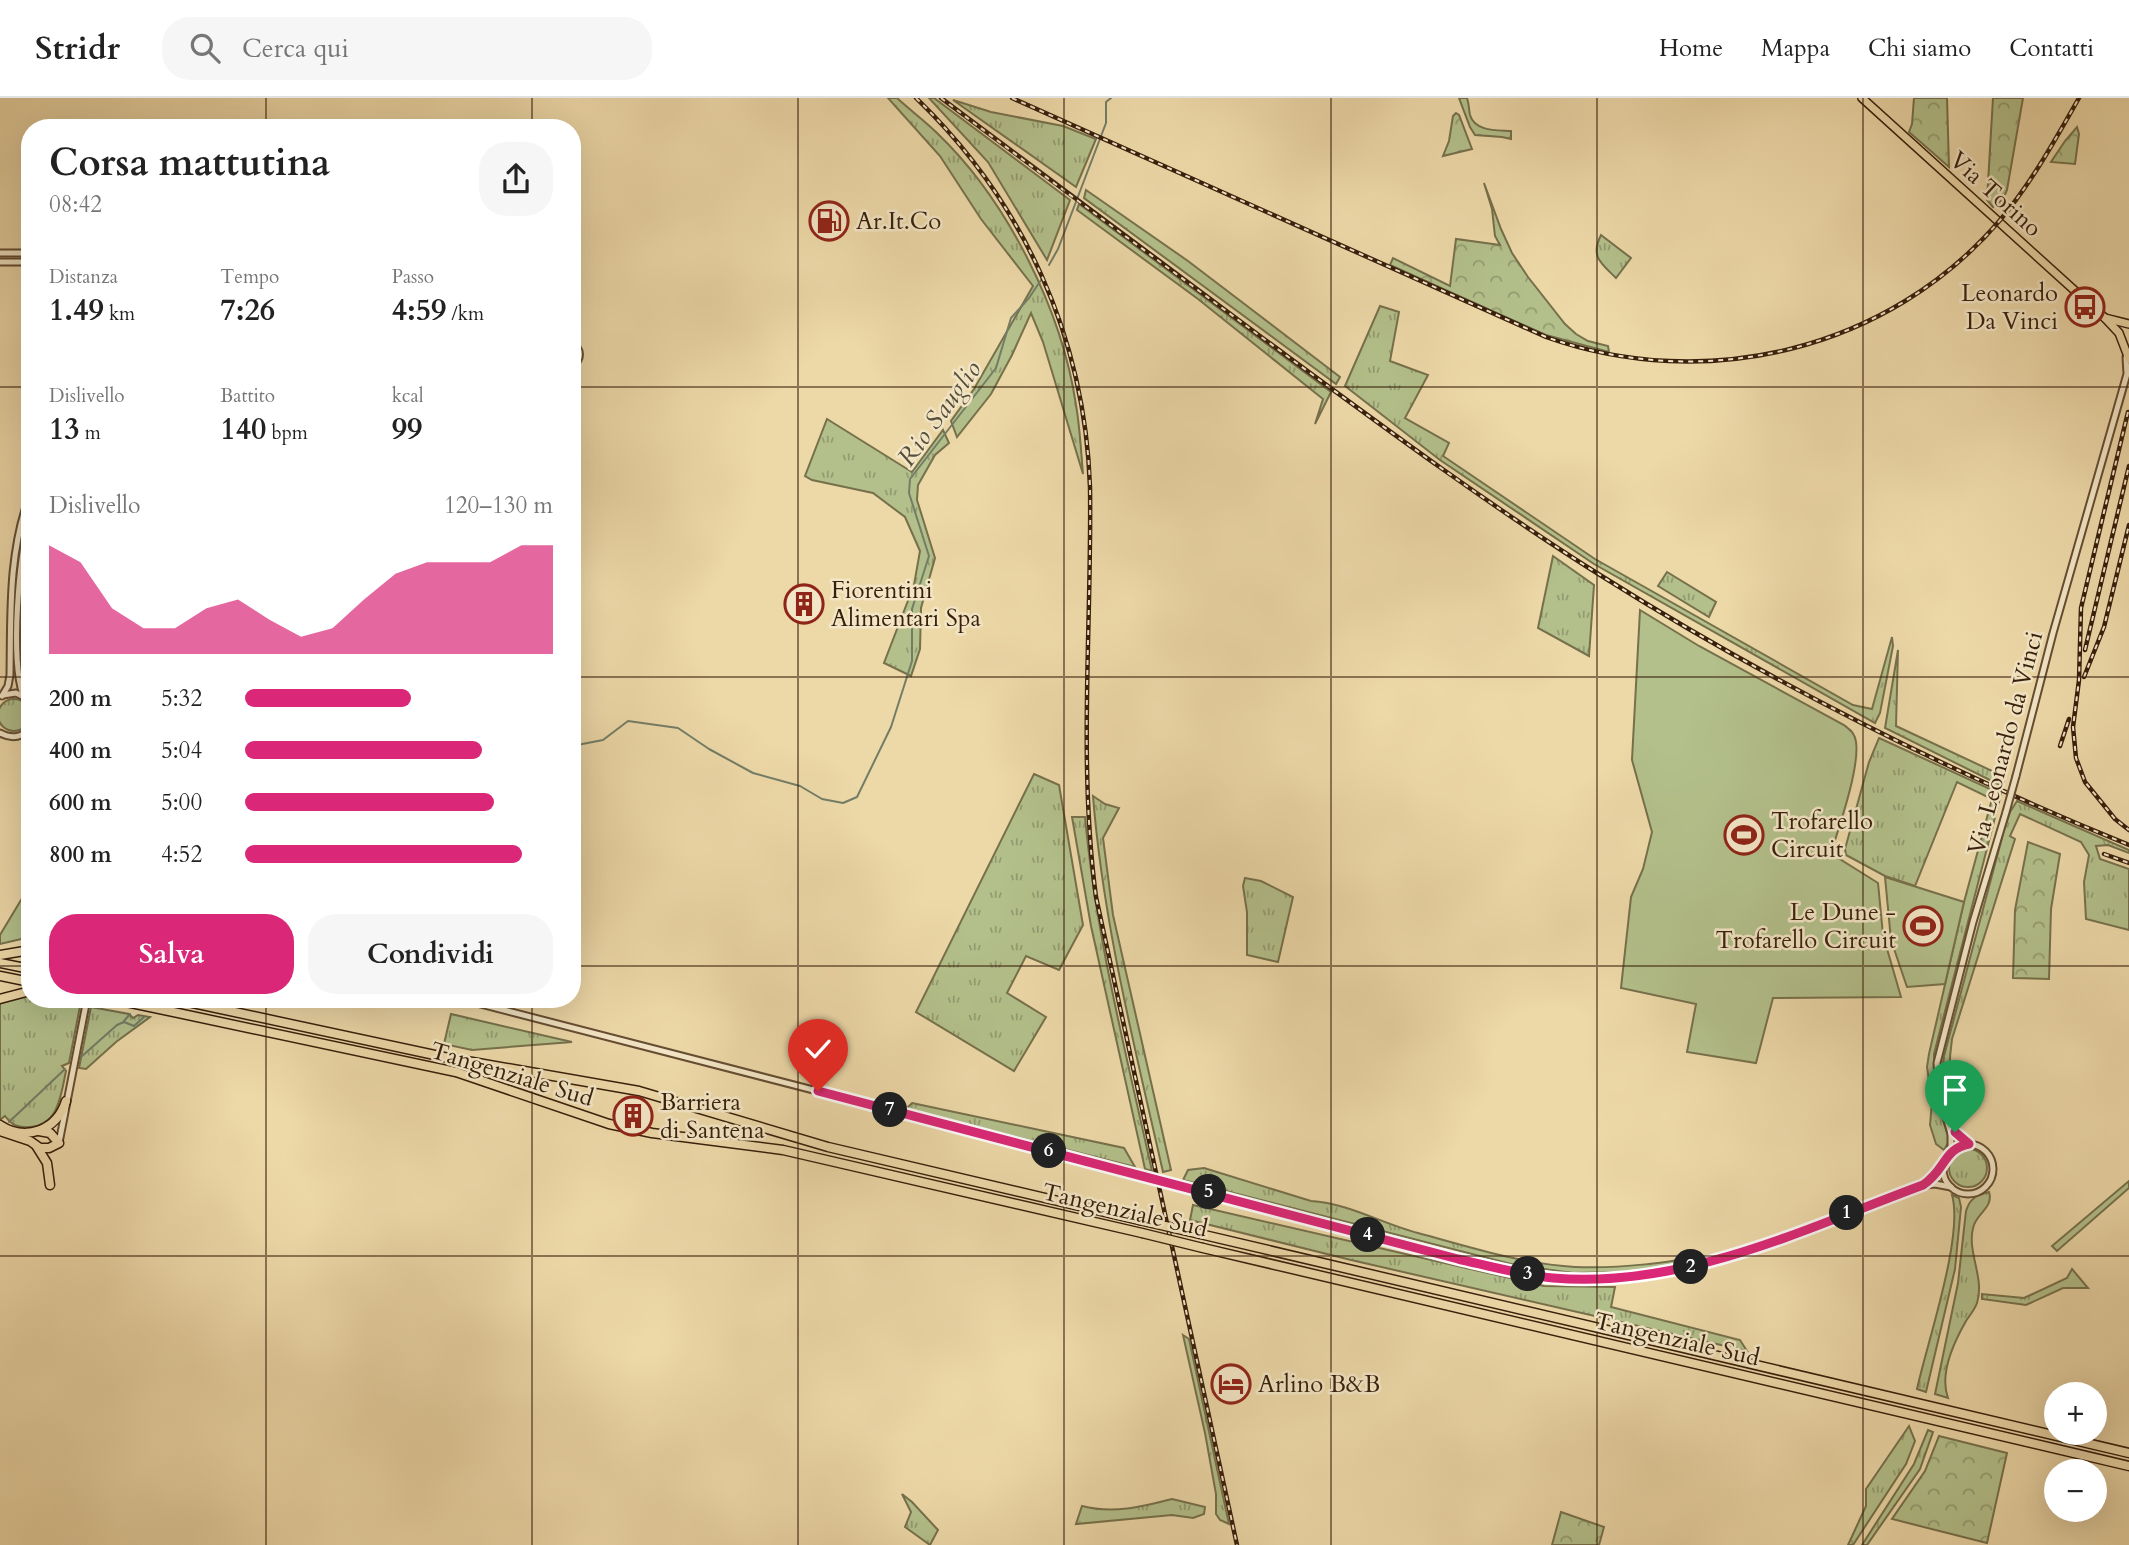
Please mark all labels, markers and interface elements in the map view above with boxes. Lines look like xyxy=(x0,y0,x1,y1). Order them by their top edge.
search box xyxy=(162,17,652,80)
text: Stridr xyxy=(35,26,120,71)
icon: search xyxy=(186,29,224,67)
text: Cerca qui xyxy=(242,31,349,66)
text: Home xyxy=(1659,32,1723,65)
text: Mappa xyxy=(1761,32,1830,65)
text: Chi siamo xyxy=(1868,32,1971,65)
text: Contatti xyxy=(2009,32,2094,65)
text: Corsa mattutina xyxy=(49,137,330,189)
button: share xyxy=(479,142,553,216)
street label: Via Torino xyxy=(1942,144,2049,245)
text: 08:42 xyxy=(49,189,102,220)
fuel station icon: Ar.It.Co xyxy=(808,200,850,242)
place label: Ar.It.Co xyxy=(856,205,941,238)
text: Distanza xyxy=(49,264,118,290)
text: Tempo xyxy=(220,264,279,290)
text: Passo xyxy=(392,264,434,290)
place label: Leonardo Da Vinci xyxy=(1961,277,2058,338)
bus stop icon: Leonardo Da Vinci xyxy=(2064,286,2106,328)
text: 1.49 xyxy=(49,290,104,331)
text: 7:26 xyxy=(220,290,275,331)
text: 4:59 xyxy=(392,290,446,331)
text: km xyxy=(104,301,135,327)
text: /km xyxy=(446,301,484,327)
water label: Rio Sauglio xyxy=(889,353,990,473)
text: Dislivello xyxy=(49,383,125,409)
text: Battito xyxy=(220,383,275,409)
text: kcal xyxy=(392,383,424,409)
text: 13 xyxy=(49,409,80,450)
text: 140 xyxy=(220,409,266,450)
text: 99 xyxy=(392,409,422,450)
text: m xyxy=(80,420,101,446)
text: bpm xyxy=(266,420,308,446)
text: Dislivello xyxy=(49,490,140,521)
text: 120–130 m xyxy=(444,490,553,521)
place label: Fiorentini Alimentari Spa xyxy=(831,574,981,635)
building icon: Fiorentini Alimentari Spa xyxy=(783,583,825,625)
street label: Via Leonardo da Vinci xyxy=(1960,628,2051,858)
text: 200 m xyxy=(49,683,112,714)
text: 5:32 xyxy=(161,683,202,714)
text: 400 m xyxy=(49,735,112,766)
text: 5:04 xyxy=(161,735,202,766)
text: 600 m xyxy=(49,787,112,818)
text: 5:00 xyxy=(161,787,202,818)
place label: Trofarello Circuit xyxy=(1771,805,1873,866)
sports icon: Trofarello Circuit xyxy=(1723,814,1765,856)
text: 800 m xyxy=(49,839,112,870)
text: 4:52 xyxy=(161,839,202,870)
place label: Le Dune - Trofarello Circuit xyxy=(1715,896,1896,957)
sports icon: Le Dune - Trofarello Circuit xyxy=(1902,905,1944,947)
button: Salva xyxy=(49,914,294,994)
button: Condividi xyxy=(308,914,553,994)
pin xyxy=(788,1019,848,1091)
icon: check xyxy=(799,1030,837,1068)
street label: Tangenziale Sud xyxy=(426,1034,598,1115)
pin xyxy=(1925,1060,1985,1132)
icon: arrive xyxy=(1936,1071,1974,1109)
place label: Barriera di Santena xyxy=(660,1086,765,1147)
pin: 7 xyxy=(872,1093,908,1128)
building icon: Barriera di Santena xyxy=(612,1095,654,1137)
text: 7 xyxy=(885,1096,894,1122)
pin: 6 xyxy=(1032,1134,1066,1168)
text: 6 xyxy=(1044,1137,1053,1163)
pin: 5 xyxy=(1192,1174,1226,1210)
street label: Tangenziale Sud xyxy=(1039,1175,1211,1246)
text: 5 xyxy=(1204,1178,1213,1204)
pin: 1 xyxy=(1829,1196,1864,1230)
text: 1 xyxy=(1842,1199,1851,1225)
pin: 4 xyxy=(1350,1218,1386,1252)
text: 4 xyxy=(1363,1221,1372,1247)
pin: 2 xyxy=(1674,1250,1708,1284)
text: 2 xyxy=(1686,1253,1695,1279)
pin: 3 xyxy=(1510,1256,1546,1292)
text: 3 xyxy=(1523,1260,1532,1286)
street label: Tangenziale Sud xyxy=(1591,1304,1763,1375)
hotel icon: Arlino B&B xyxy=(1210,1363,1252,1405)
place label: Arlino B&B xyxy=(1258,1368,1380,1401)
map controls xyxy=(2044,1382,2107,1522)
button: + xyxy=(2044,1382,2107,1445)
button: − xyxy=(2044,1459,2107,1522)

